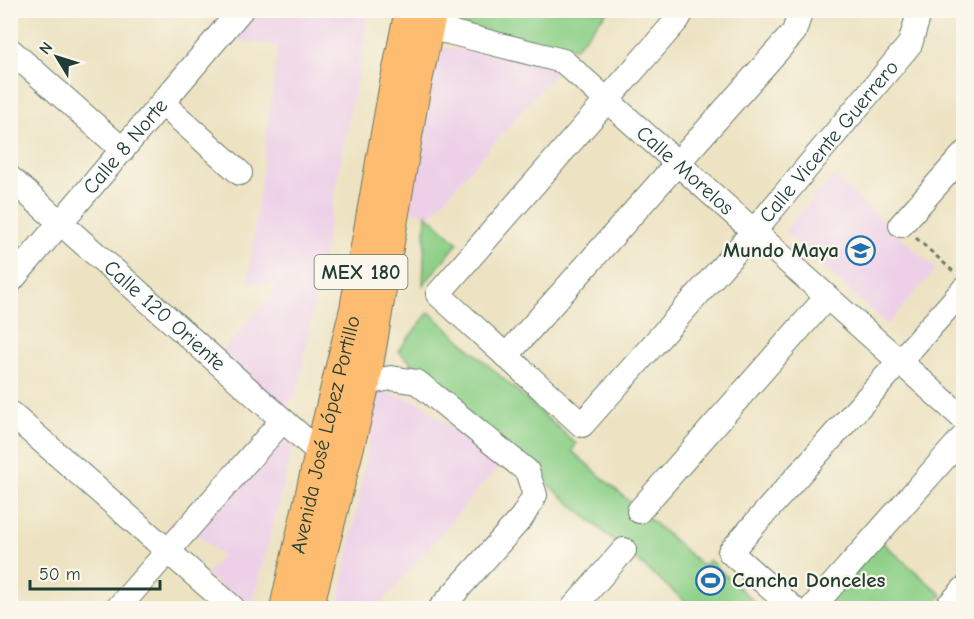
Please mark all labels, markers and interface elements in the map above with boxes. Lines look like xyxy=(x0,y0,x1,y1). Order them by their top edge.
north arrow xyxy=(27,27,87,87)
text: N xyxy=(36,39,56,58)
street label: Calle Vicente Guerrero xyxy=(754,55,903,227)
street label: Calle 8 Norte xyxy=(78,94,172,199)
street label: Calle Morelos xyxy=(632,121,739,220)
school or university icon: Mundo Maya xyxy=(844,234,876,266)
place label: Mundo Maya xyxy=(723,238,839,262)
street label: Calle 120 Oriente xyxy=(99,255,231,376)
road number: MEX 180 xyxy=(314,255,407,289)
street label: Avenida José López Portillo xyxy=(286,313,365,556)
scale bar xyxy=(30,553,160,591)
text: 50 m xyxy=(39,564,81,585)
sports icon: Cancha Donceles xyxy=(695,564,727,596)
place label: Cancha Donceles xyxy=(732,568,886,592)

